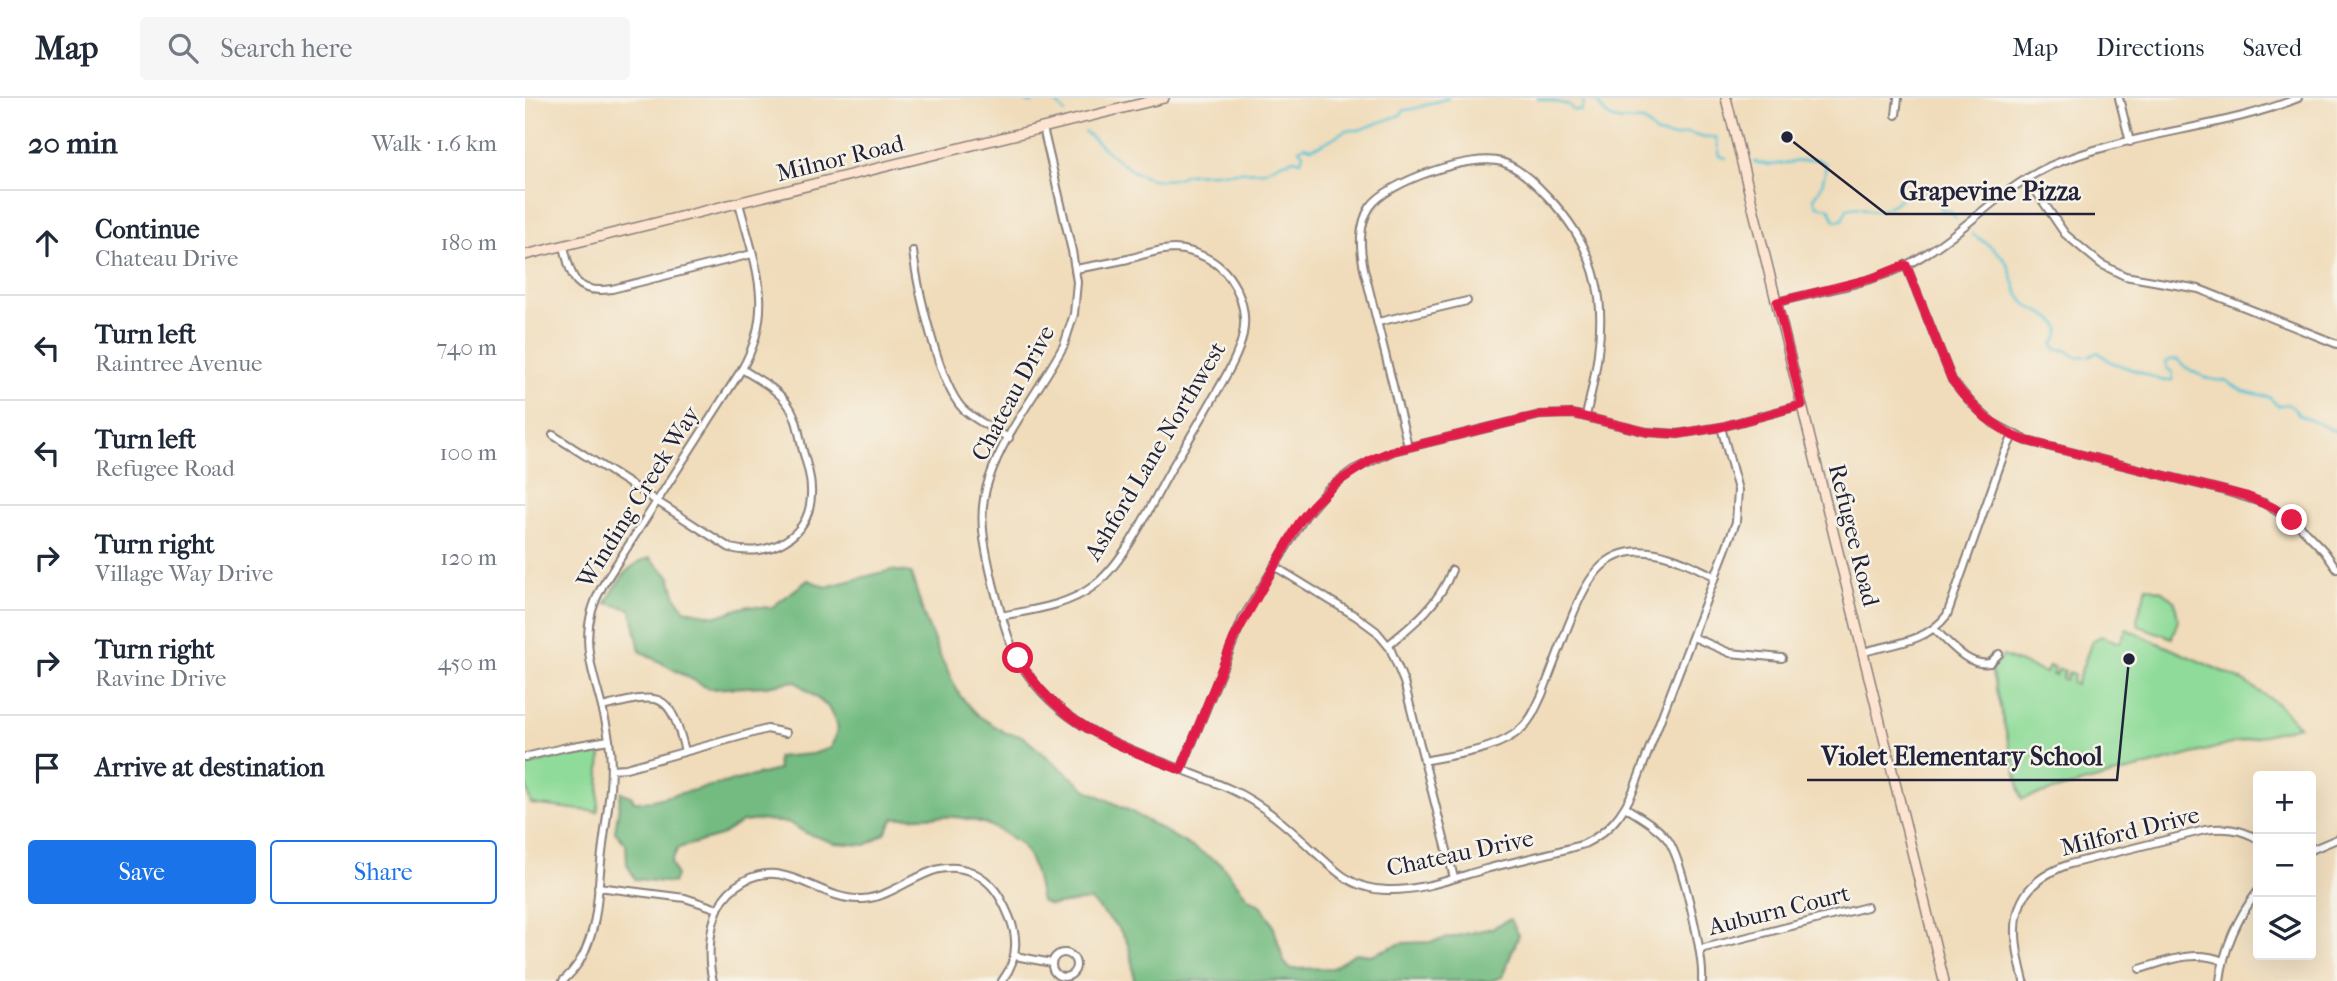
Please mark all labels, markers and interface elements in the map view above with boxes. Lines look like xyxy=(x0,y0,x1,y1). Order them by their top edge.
search box xyxy=(140,17,630,80)
text: Map xyxy=(35,29,98,68)
icon: search xyxy=(164,29,202,67)
text: Search here xyxy=(220,33,352,64)
text: Map xyxy=(2012,34,2058,62)
text: Directions xyxy=(2096,34,2204,62)
text: Saved xyxy=(2242,34,2302,62)
text: 20 min xyxy=(28,126,118,161)
street label: Milnor Road xyxy=(773,128,907,187)
text: Walk · 1.6 km xyxy=(372,130,497,157)
callout: Grapevine Pizza xyxy=(1886,167,2095,214)
text: Grapevine Pizza xyxy=(1900,176,2081,207)
text: Continue xyxy=(95,214,200,245)
icon: ahead xyxy=(28,224,66,262)
text: 180 m xyxy=(440,229,497,256)
text: Chateau Drive xyxy=(95,245,238,272)
text: Turn left xyxy=(95,319,196,350)
street label: Chateau Drive xyxy=(966,320,1061,466)
icon: left xyxy=(28,329,66,367)
text: 740 m xyxy=(436,334,497,361)
street label: Ashford Lane Northwest xyxy=(1078,336,1232,566)
text: Raintree Avenue xyxy=(95,350,262,377)
street label: Winding Creek Way xyxy=(570,400,706,594)
text: Turn left xyxy=(95,424,196,455)
icon: left xyxy=(28,434,66,472)
text: 100 m xyxy=(439,439,497,466)
text: Refugee Road xyxy=(95,455,235,482)
street label: Refugee Road xyxy=(1823,461,1885,610)
route end xyxy=(2276,504,2307,535)
text: Turn right xyxy=(95,529,215,560)
icon: right xyxy=(28,539,66,577)
text: 120 m xyxy=(440,544,497,571)
text: Village Way Drive xyxy=(95,560,273,587)
text: Turn right xyxy=(95,634,215,665)
route start xyxy=(1002,642,1033,673)
icon: right xyxy=(28,644,66,682)
text: 450 m xyxy=(437,649,497,676)
text: Ravine Drive xyxy=(95,665,226,692)
callout: Violet Elementary School xyxy=(1807,733,2117,780)
text: Violet Elementary School xyxy=(1820,741,2104,772)
icon: arrive xyxy=(28,749,66,787)
text: Arrive at destination xyxy=(95,752,325,783)
map controls xyxy=(2253,771,2316,960)
button: + xyxy=(2253,771,2316,834)
street label: Milford Drive xyxy=(2058,800,2202,862)
street label: Chateau Drive xyxy=(1384,824,1536,882)
button: − xyxy=(2253,834,2316,897)
button: Save xyxy=(28,840,256,904)
button: Share xyxy=(270,840,497,904)
street label: Auburn Court xyxy=(1704,879,1853,941)
button: layers xyxy=(2253,897,2316,960)

